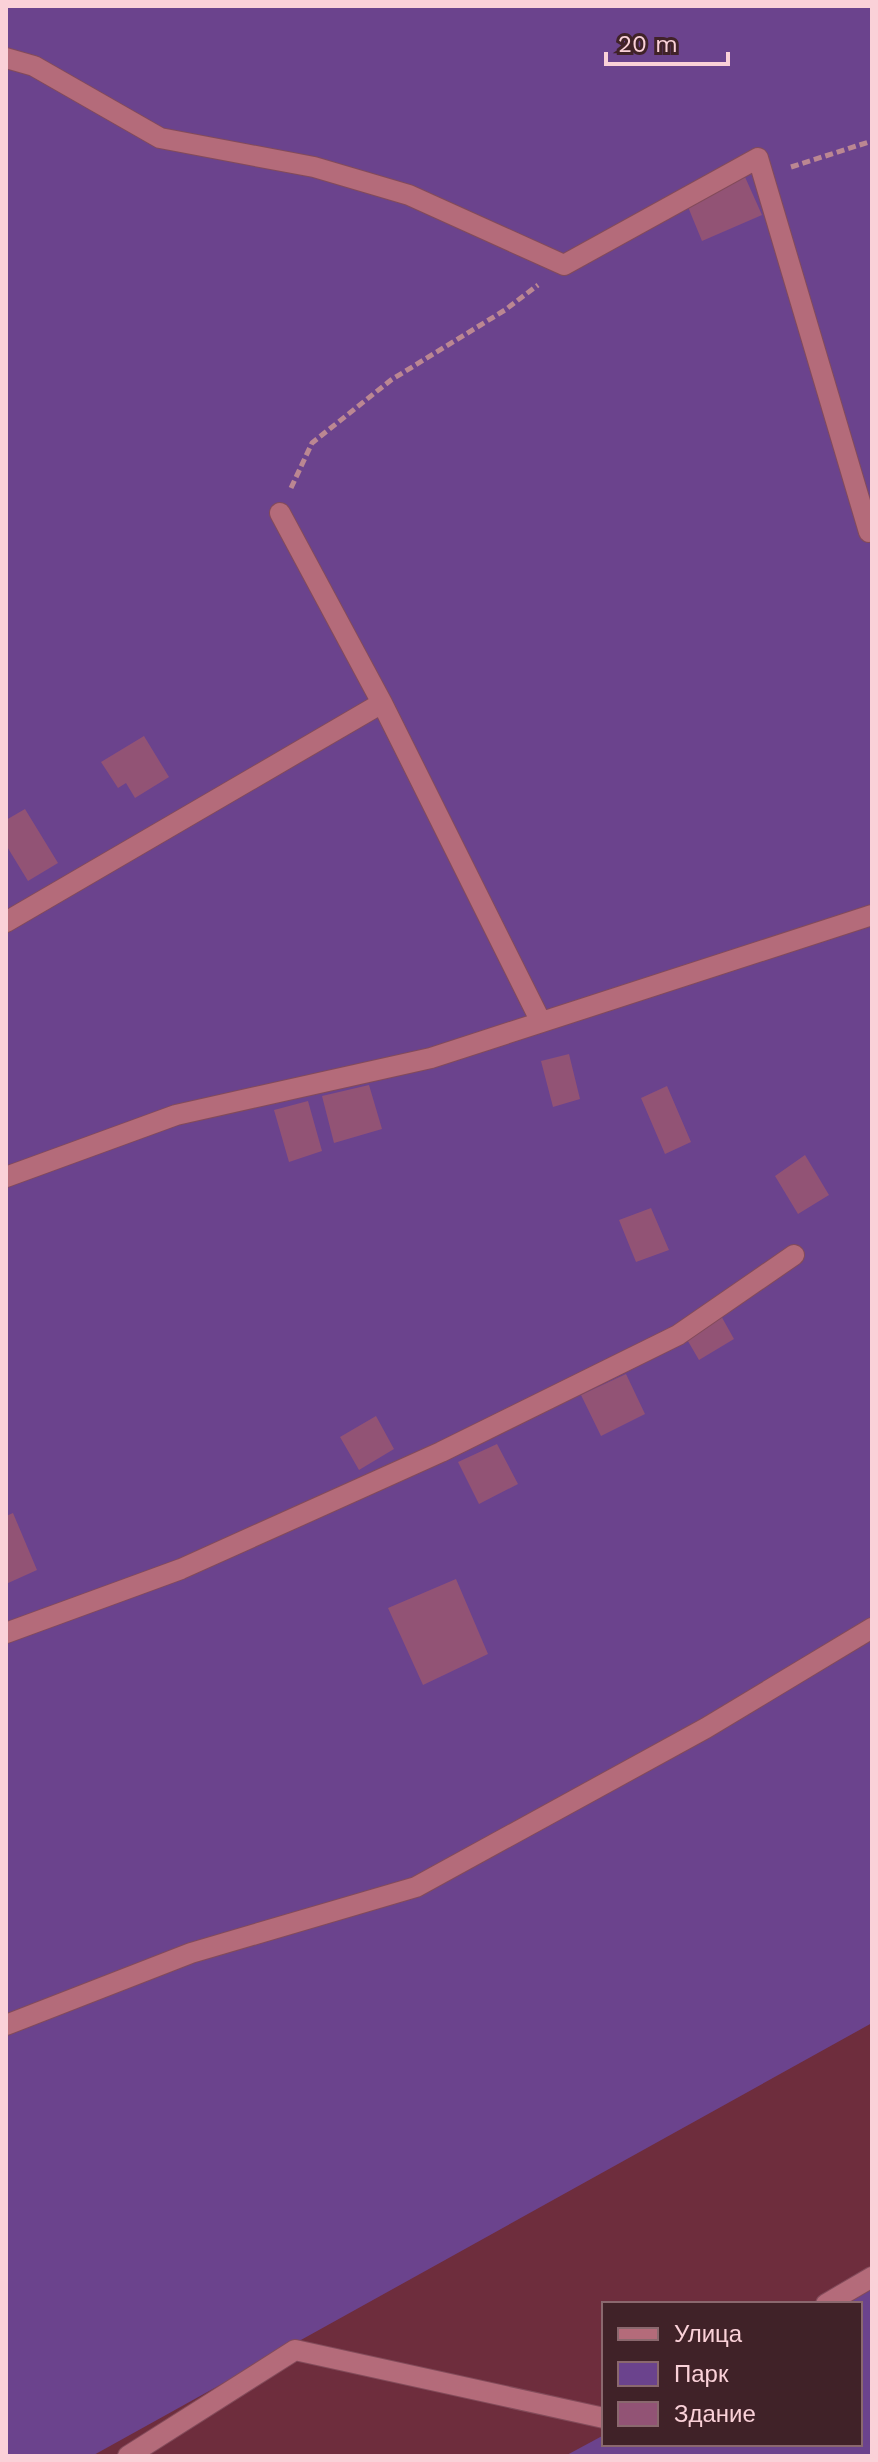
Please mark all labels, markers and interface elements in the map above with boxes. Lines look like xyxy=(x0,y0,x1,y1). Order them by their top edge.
scale bar xyxy=(606,16,728,66)
text: 20 m xyxy=(618,30,678,58)
legend xyxy=(602,2302,862,2446)
text: Улица xyxy=(674,2320,743,2348)
text: Парк xyxy=(674,2360,729,2388)
text: Здание xyxy=(674,2400,756,2428)

